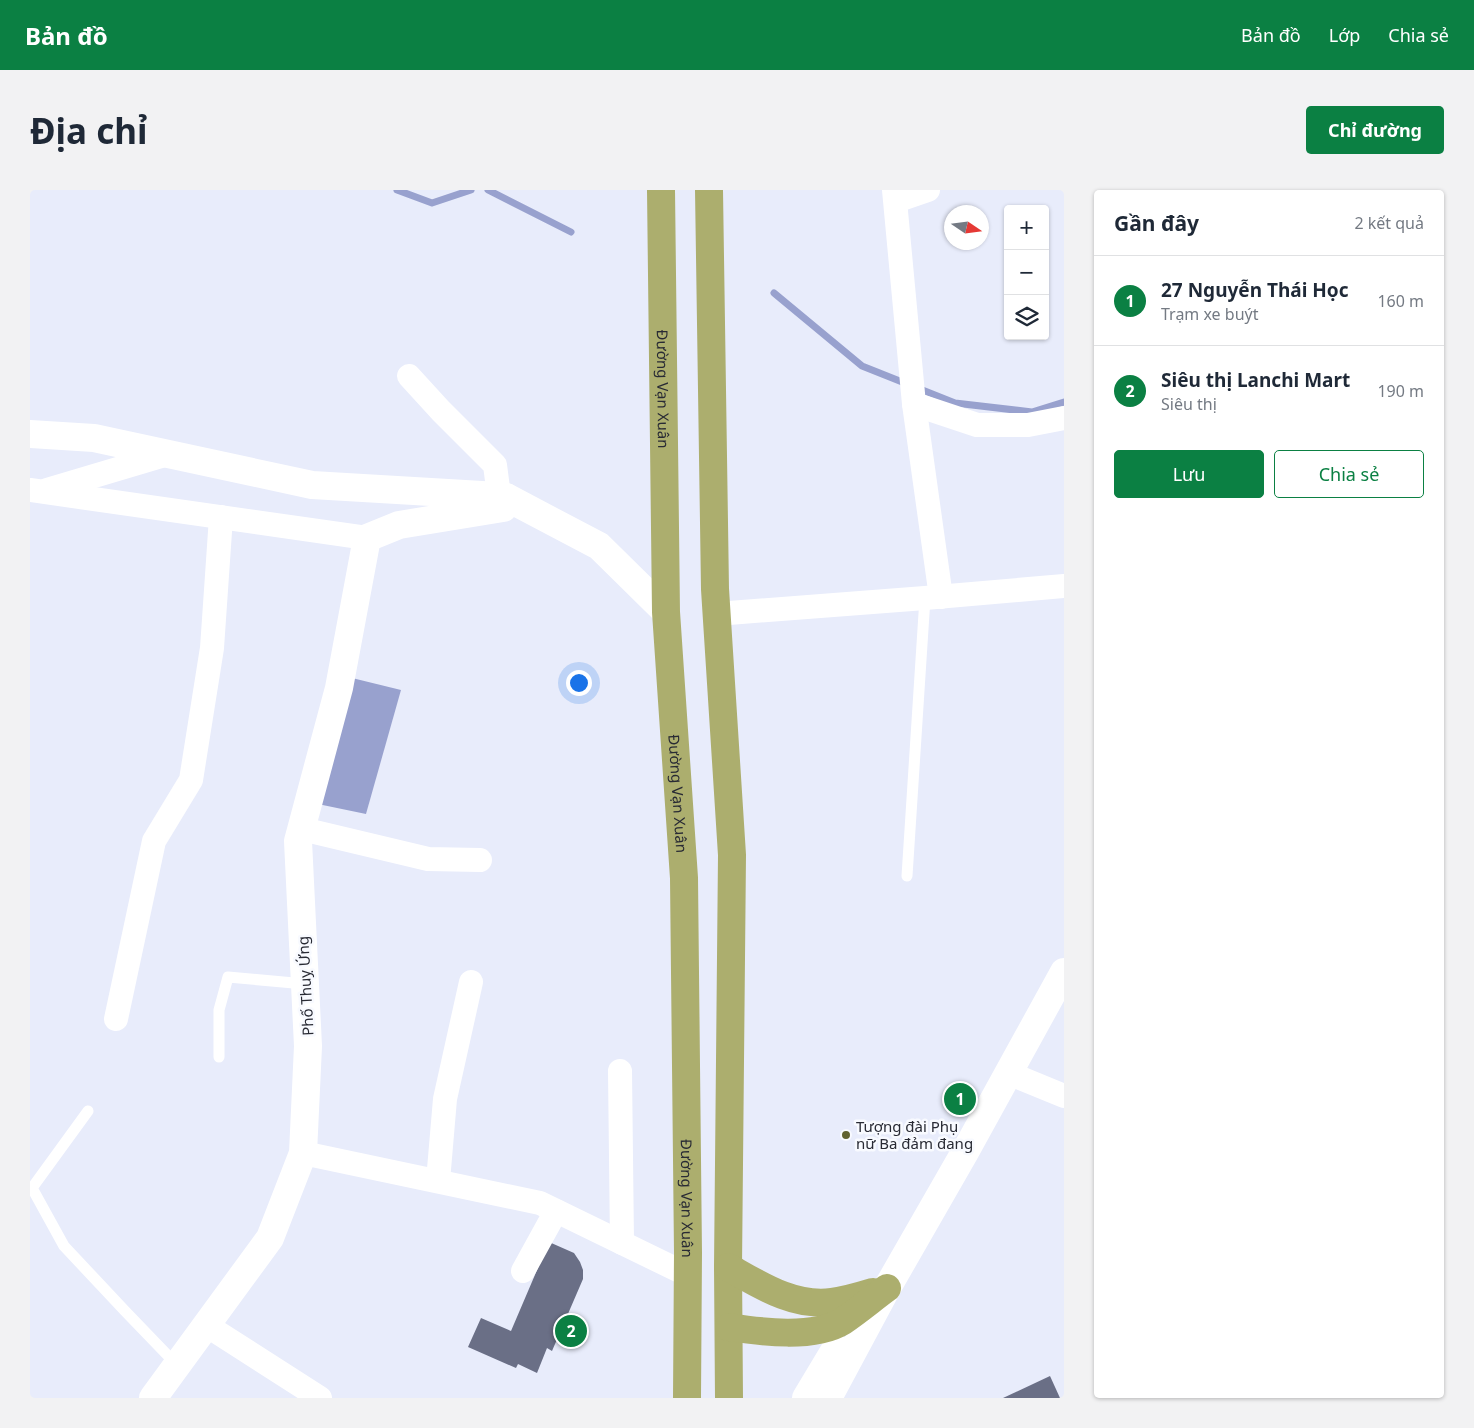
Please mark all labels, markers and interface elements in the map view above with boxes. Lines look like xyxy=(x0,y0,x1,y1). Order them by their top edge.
text: Bản đồ xyxy=(25,19,108,52)
text: Bản đồ xyxy=(1241,23,1301,47)
text: Lớp xyxy=(1329,23,1360,47)
text: Chia sẻ xyxy=(1388,23,1449,47)
button: Chỉ đường xyxy=(1306,106,1444,154)
text: Địa chỉ xyxy=(30,107,147,154)
north arrow xyxy=(944,205,989,250)
map controls xyxy=(1004,205,1049,340)
button: + xyxy=(1004,205,1049,250)
text: Gần đây xyxy=(1114,209,1199,237)
text: 2 kết quả xyxy=(1354,212,1424,234)
button: − xyxy=(1004,250,1049,295)
text: 27 Nguyễn Thái Học xyxy=(1161,277,1349,303)
text: 1 xyxy=(1125,290,1135,312)
text: 160 m xyxy=(1377,290,1424,312)
button: layers xyxy=(1004,295,1049,340)
text: Trạm xe buýt xyxy=(1161,303,1258,325)
street label: Đường Vạn Xuân xyxy=(653,329,674,449)
text: Siêu thị Lanchi Mart xyxy=(1161,367,1350,393)
text: 2 xyxy=(1125,380,1135,402)
text: 190 m xyxy=(1377,380,1424,402)
text: Siêu thị xyxy=(1161,393,1217,415)
button: Lưu xyxy=(1114,450,1264,498)
button: Chia sẻ xyxy=(1274,450,1424,498)
your location xyxy=(566,670,592,696)
street label: Đường Vạn Xuân xyxy=(664,734,692,854)
street label: Phố Thuỵ Ứng xyxy=(292,936,318,1036)
pin: 1 xyxy=(944,1080,976,1118)
place label: Tượng đài Phụ nữ Ba đảm đang xyxy=(856,1116,973,1153)
marker: Tượng đài Phụ nữ Ba đảm đang xyxy=(840,1129,852,1141)
street label: Đường Vạn Xuân xyxy=(677,1139,698,1258)
pin: 2 xyxy=(555,1312,587,1350)

